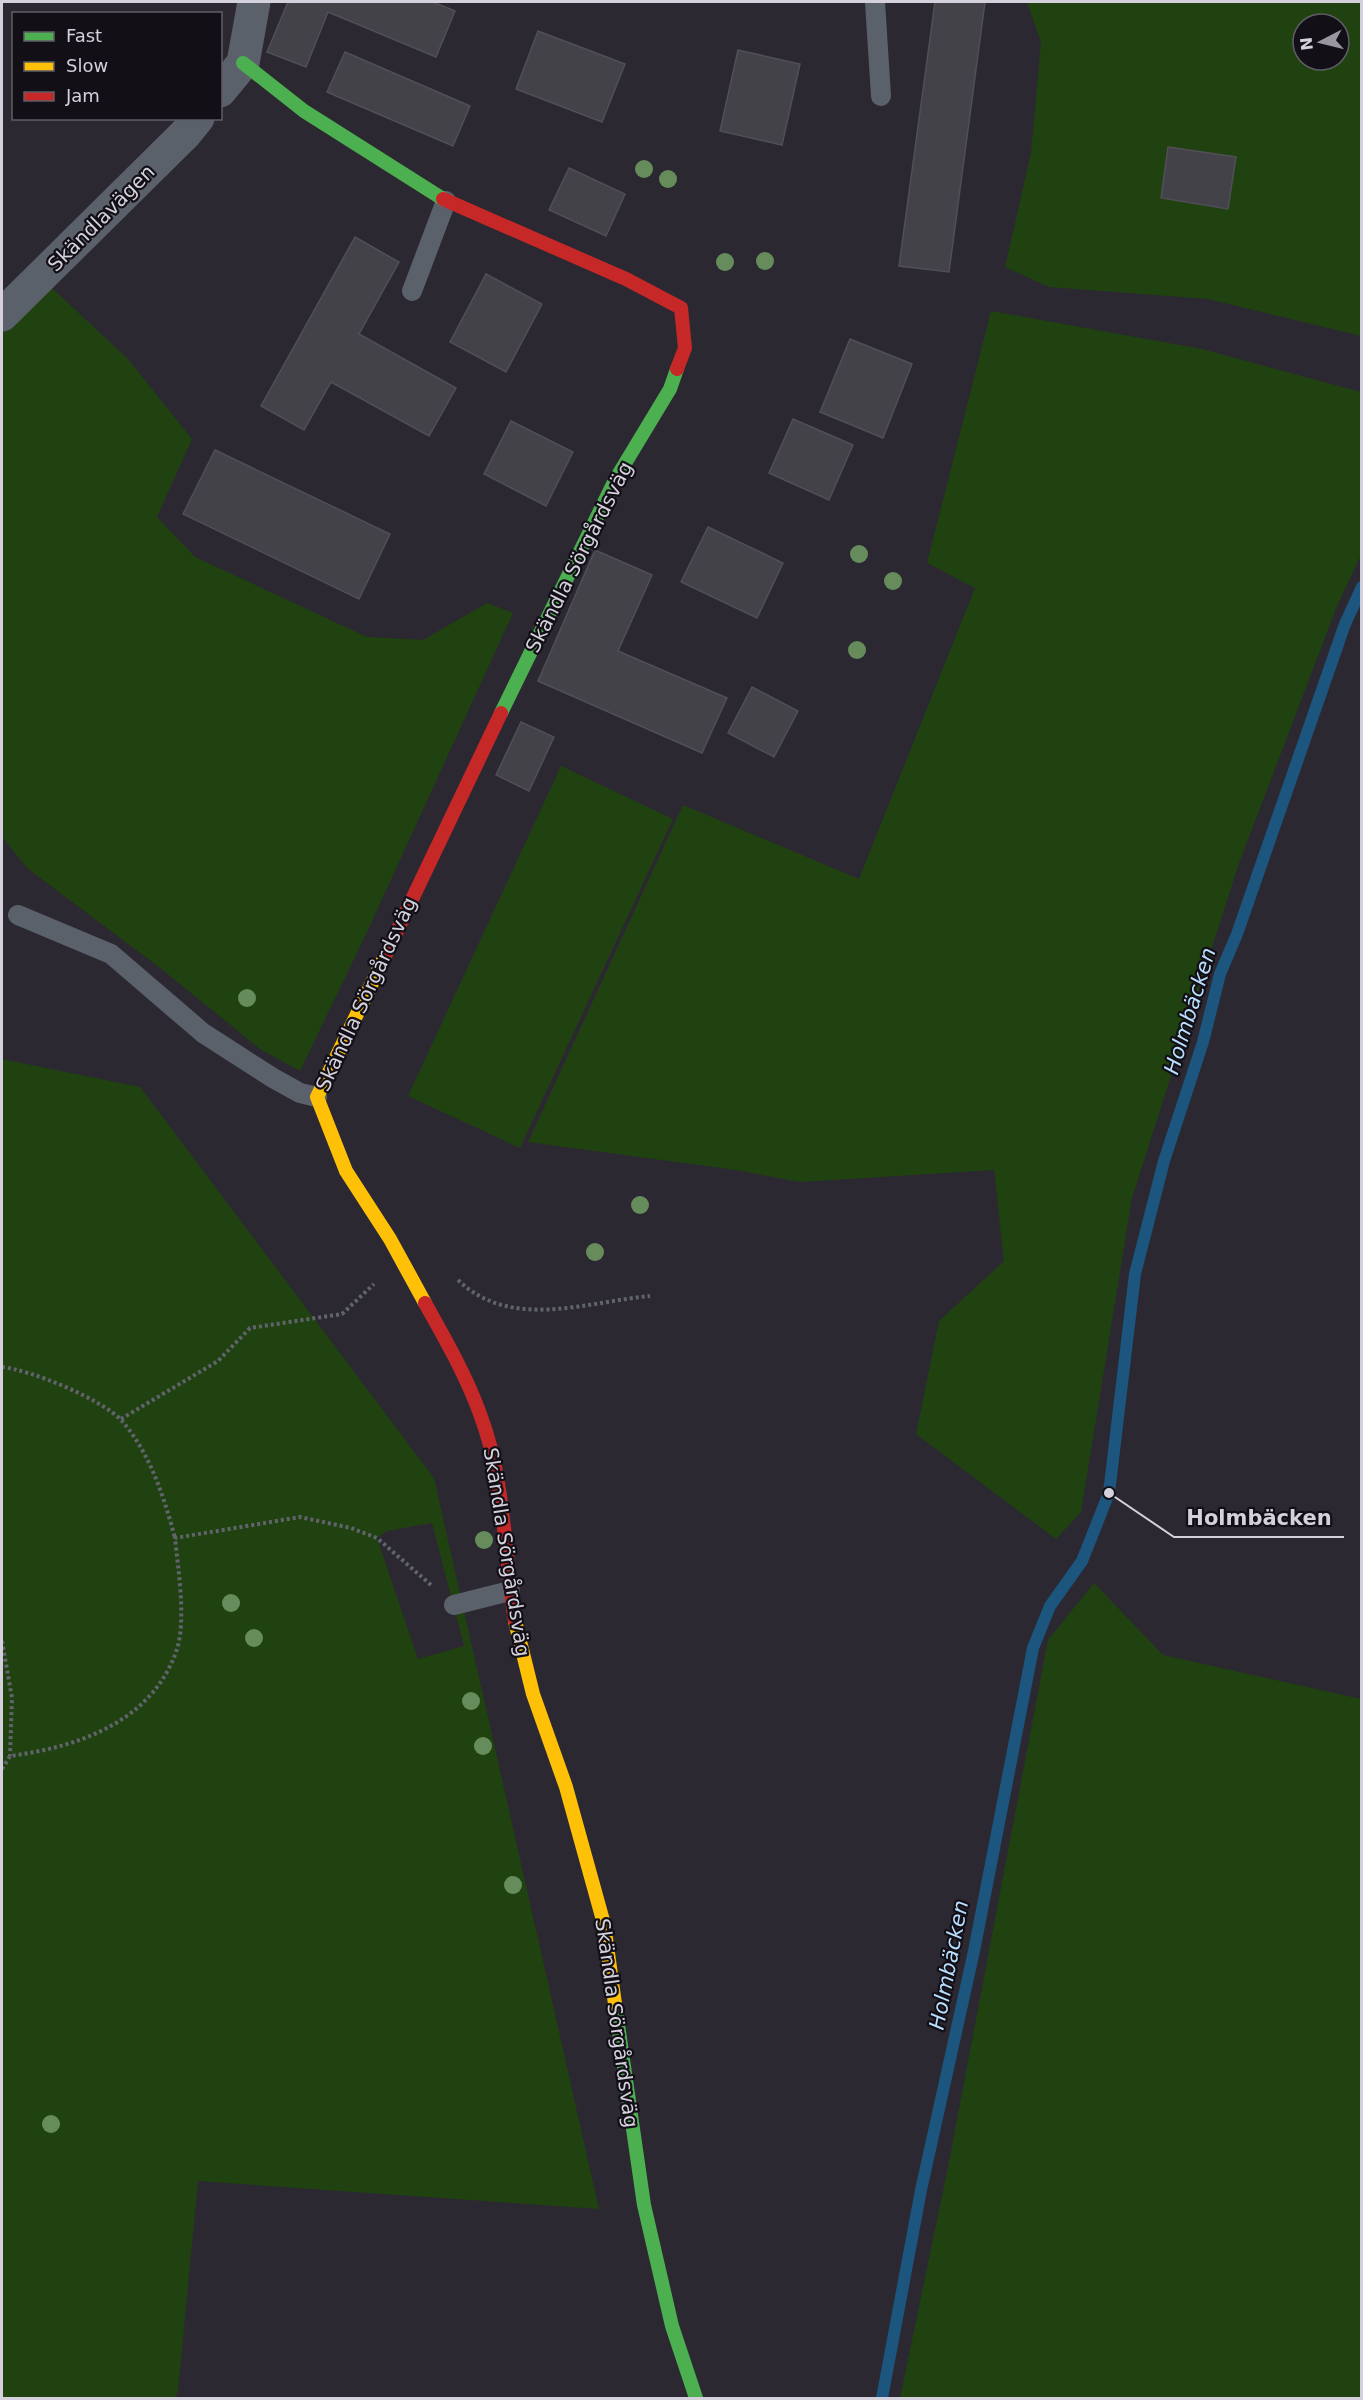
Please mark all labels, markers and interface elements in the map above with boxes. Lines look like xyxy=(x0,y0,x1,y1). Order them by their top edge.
legend xyxy=(12,12,222,120)
north arrow xyxy=(1291,12,1351,72)
text: Fast xyxy=(66,25,102,46)
text: N xyxy=(1296,36,1317,52)
text: Slow xyxy=(66,55,108,76)
text: Jam xyxy=(65,85,100,106)
street label: Skändlavägen xyxy=(43,160,159,276)
street label: Skändla Sörgårdsväg xyxy=(520,457,638,657)
street label: Skändla Sörgårdsväg xyxy=(310,893,422,1095)
water label: Holmbäcken xyxy=(1159,945,1221,1077)
street label: Skändla Sörgårdsväg xyxy=(479,1446,535,1658)
callout: Holmbäcken xyxy=(1174,1498,1344,1537)
text: Holmbäcken xyxy=(1186,1506,1332,1530)
water label: Holmbäcken xyxy=(925,1898,973,2032)
street label: Skändla Sörgårdsväg xyxy=(590,1917,644,2129)

